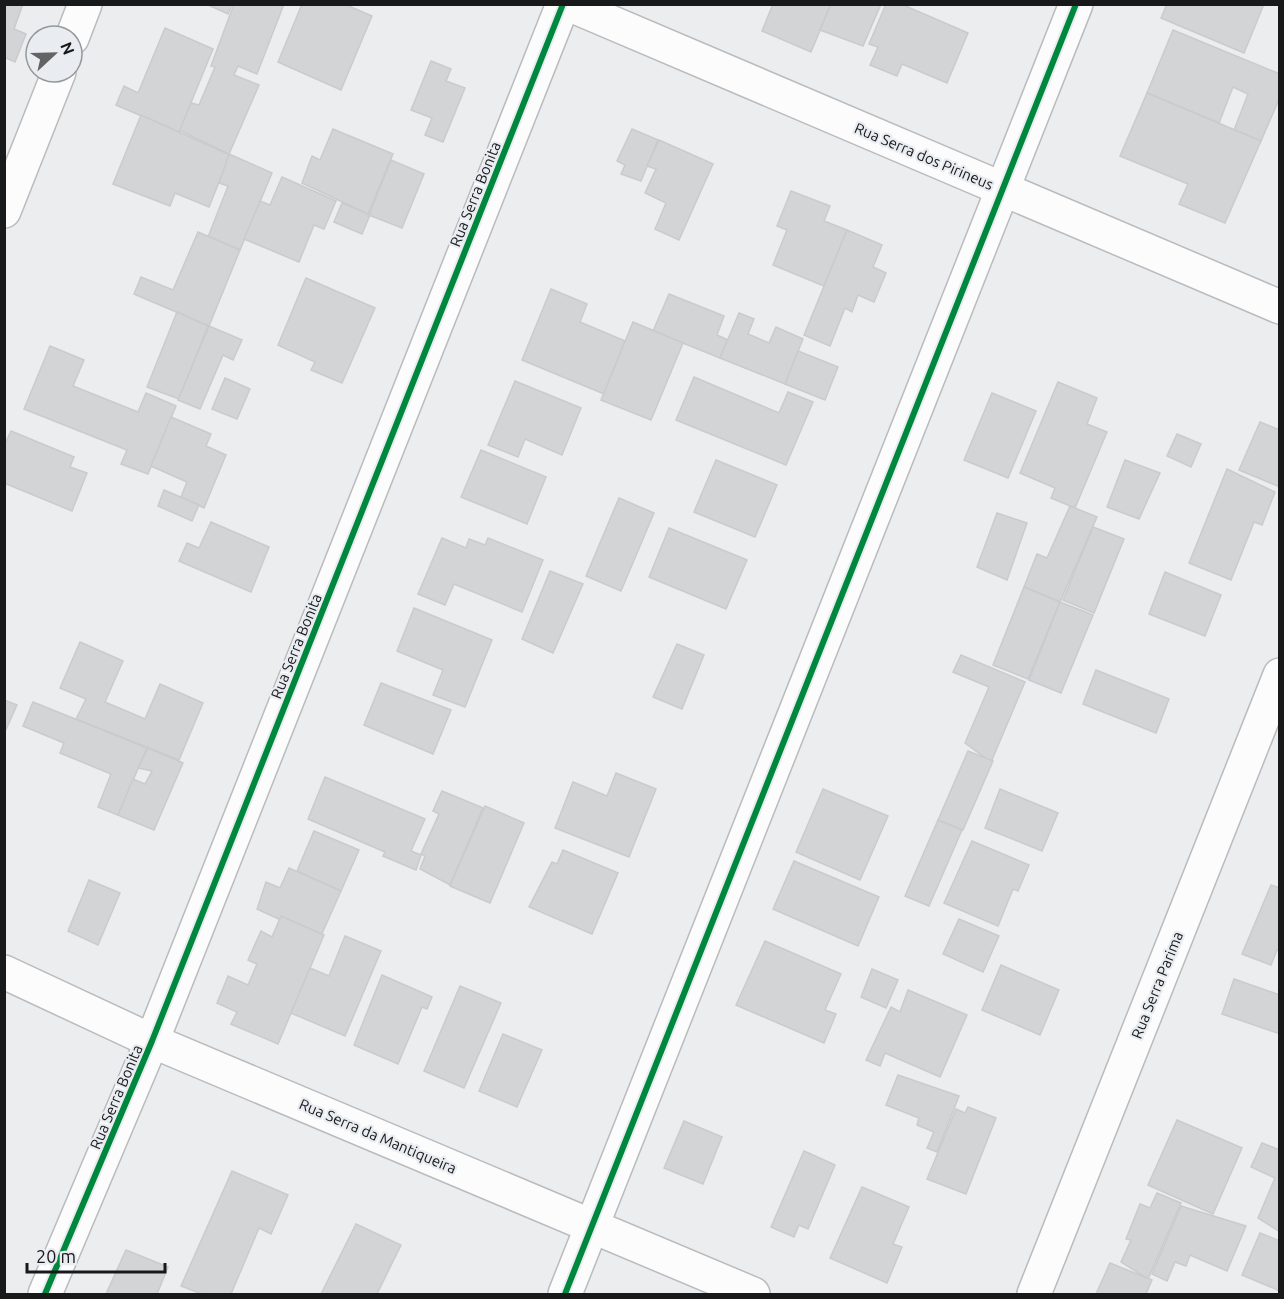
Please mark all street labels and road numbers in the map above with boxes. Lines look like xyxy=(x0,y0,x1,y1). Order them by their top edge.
street label: Rua Serra dos Pirineus xyxy=(852,119,996,193)
street label: Rua Serra Bonita xyxy=(446,139,504,249)
street label: Rua Serra Bonita xyxy=(267,591,325,701)
street label: Rua Serra Parima xyxy=(1128,929,1186,1041)
street label: Rua Serra Bonita xyxy=(86,1042,146,1152)
street label: Rua Serra da Mantiqueira xyxy=(297,1095,459,1177)

